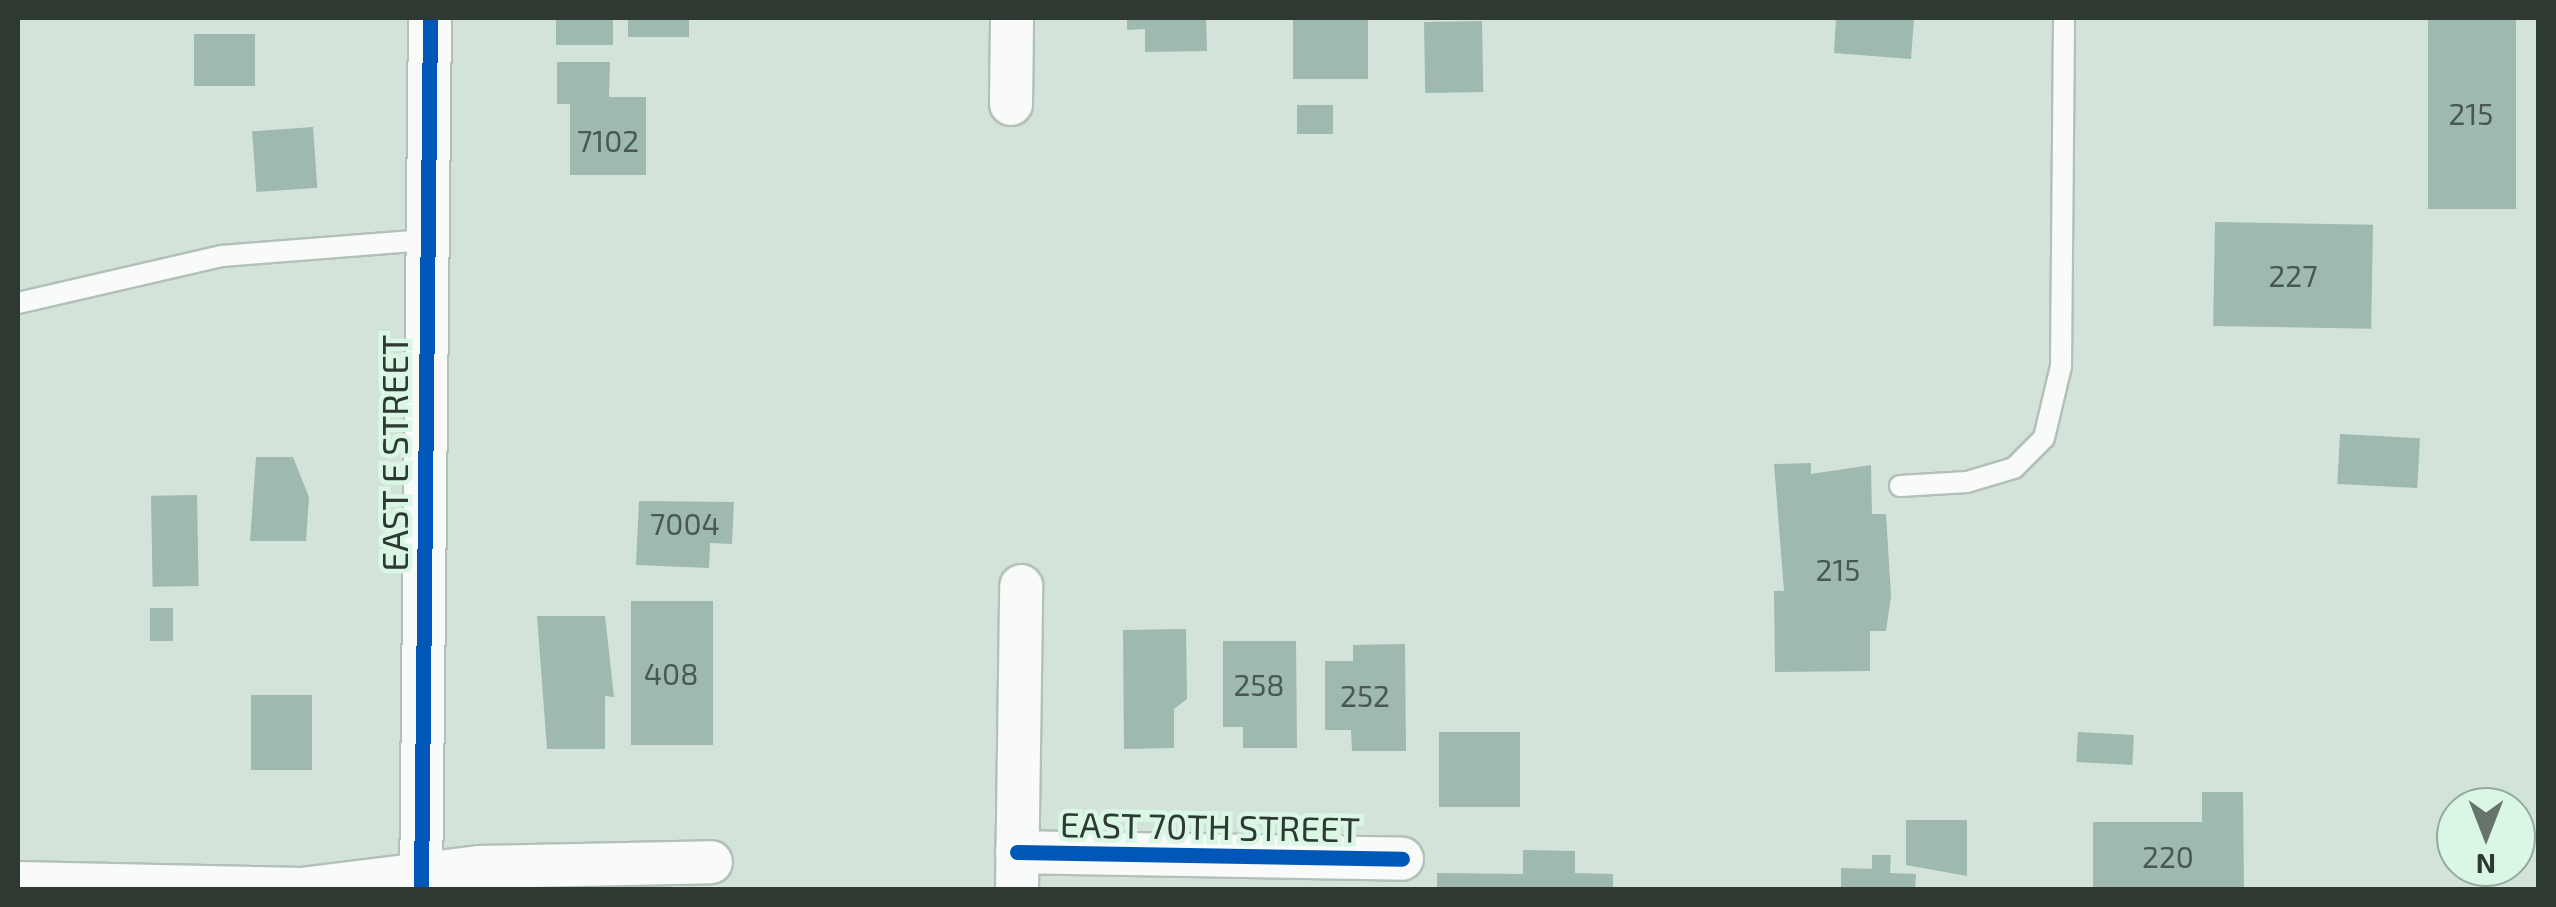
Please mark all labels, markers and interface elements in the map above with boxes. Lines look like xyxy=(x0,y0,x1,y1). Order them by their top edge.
house number: 215 xyxy=(2449,95,2493,131)
house number: 7102 xyxy=(577,122,639,158)
house number: 227 xyxy=(2268,257,2318,293)
street label: EAST E STREET xyxy=(373,334,415,572)
house number: 7004 xyxy=(650,505,720,541)
house number: 215 xyxy=(1816,551,1860,587)
house number: 408 xyxy=(644,655,698,691)
house number: 258 xyxy=(1233,666,1285,702)
house number: 252 xyxy=(1340,677,1390,713)
north arrow xyxy=(2436,787,2536,887)
street label: EAST 70TH STREET xyxy=(1059,802,1361,850)
house number: 220 xyxy=(2142,838,2194,874)
text: N xyxy=(2476,848,2496,882)

